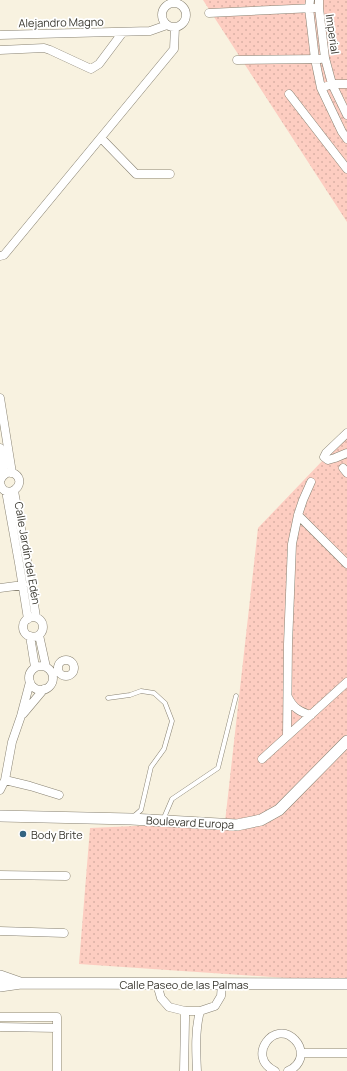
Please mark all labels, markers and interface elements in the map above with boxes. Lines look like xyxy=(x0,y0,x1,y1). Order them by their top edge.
street label: Imperial xyxy=(323,13,343,55)
street label: Alejandro Magno xyxy=(18,14,104,30)
street label: Calle Jardín del Edén xyxy=(12,501,44,605)
street label: Boulevard Europa xyxy=(146,812,234,832)
place label: Body Brite xyxy=(31,827,83,842)
marker: Body Brite xyxy=(18,829,28,839)
street label: Calle Paseo de las Palmas xyxy=(119,977,249,992)

